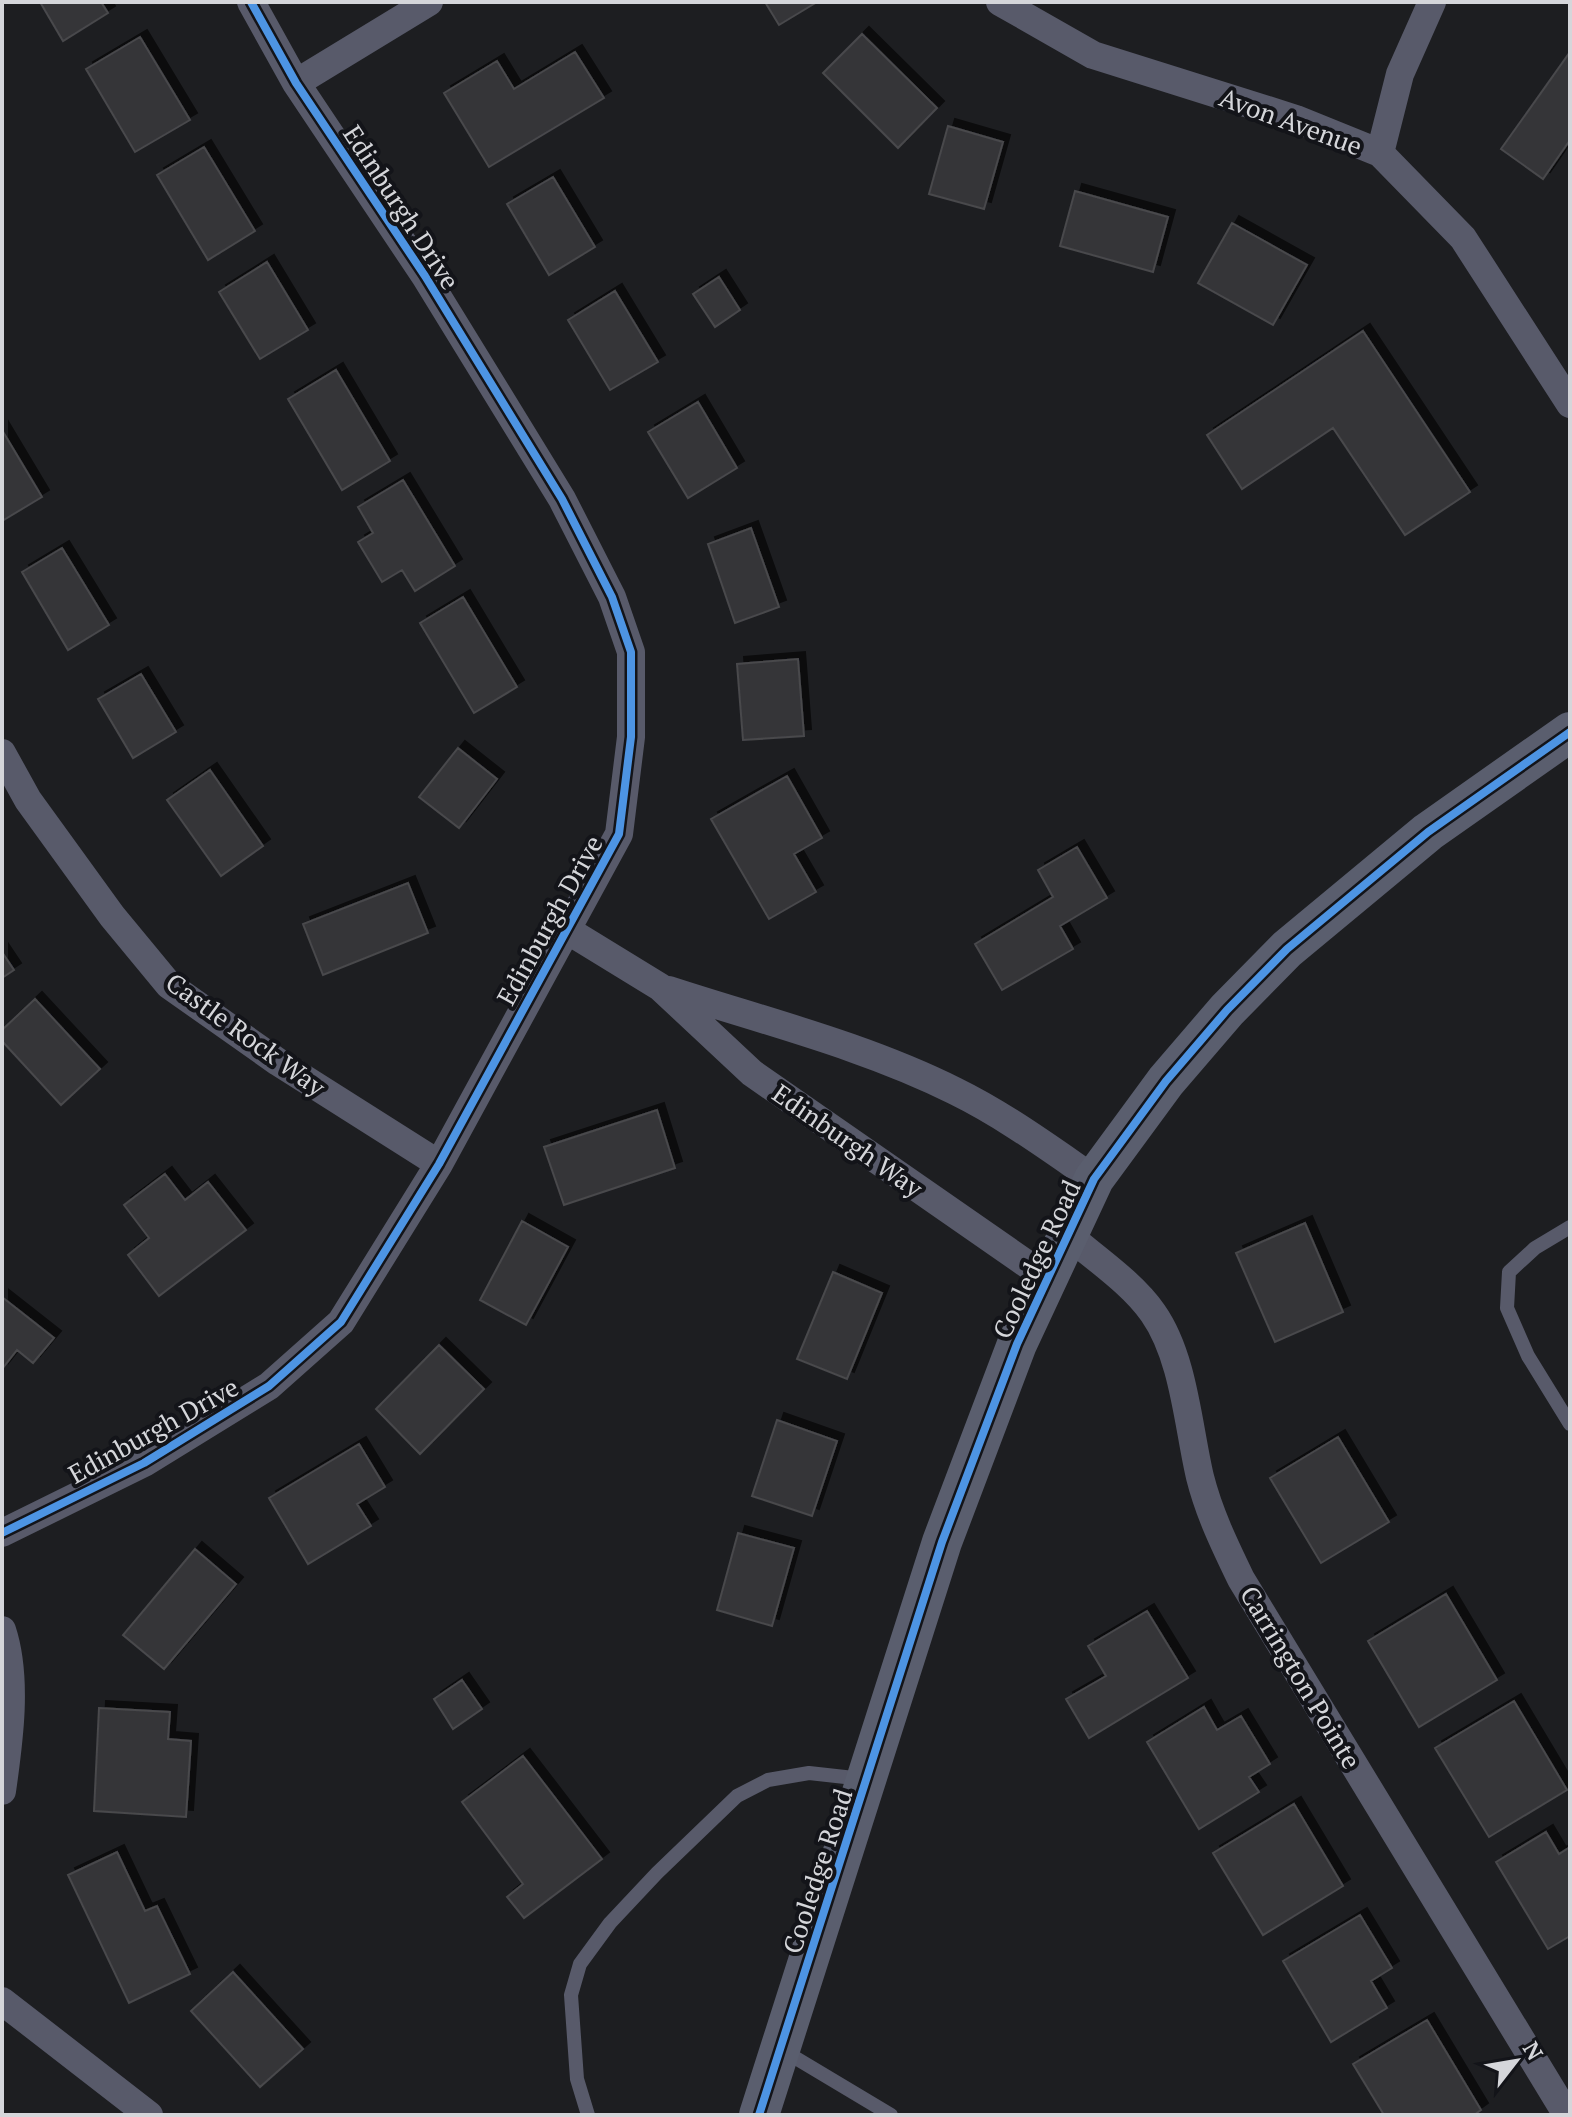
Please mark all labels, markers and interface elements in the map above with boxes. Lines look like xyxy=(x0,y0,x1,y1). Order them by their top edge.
street label: Avon Avenue xyxy=(1215,79,1367,163)
street label: Edinburgh Drive xyxy=(336,118,468,296)
street label: Edinburgh Drive xyxy=(488,829,610,1011)
street label: Castle Rock Way xyxy=(159,965,333,1104)
street label: Edinburgh Way xyxy=(766,1076,931,1205)
street label: Cooledge Road xyxy=(984,1174,1088,1344)
street label: Edinburgh Drive xyxy=(62,1369,244,1491)
street label: Carrington Pointe xyxy=(1233,1579,1369,1775)
street label: Cooledge Road xyxy=(774,1784,860,1958)
north arrow xyxy=(1476,2021,1556,2101)
text: N xyxy=(1517,2036,1550,2065)

